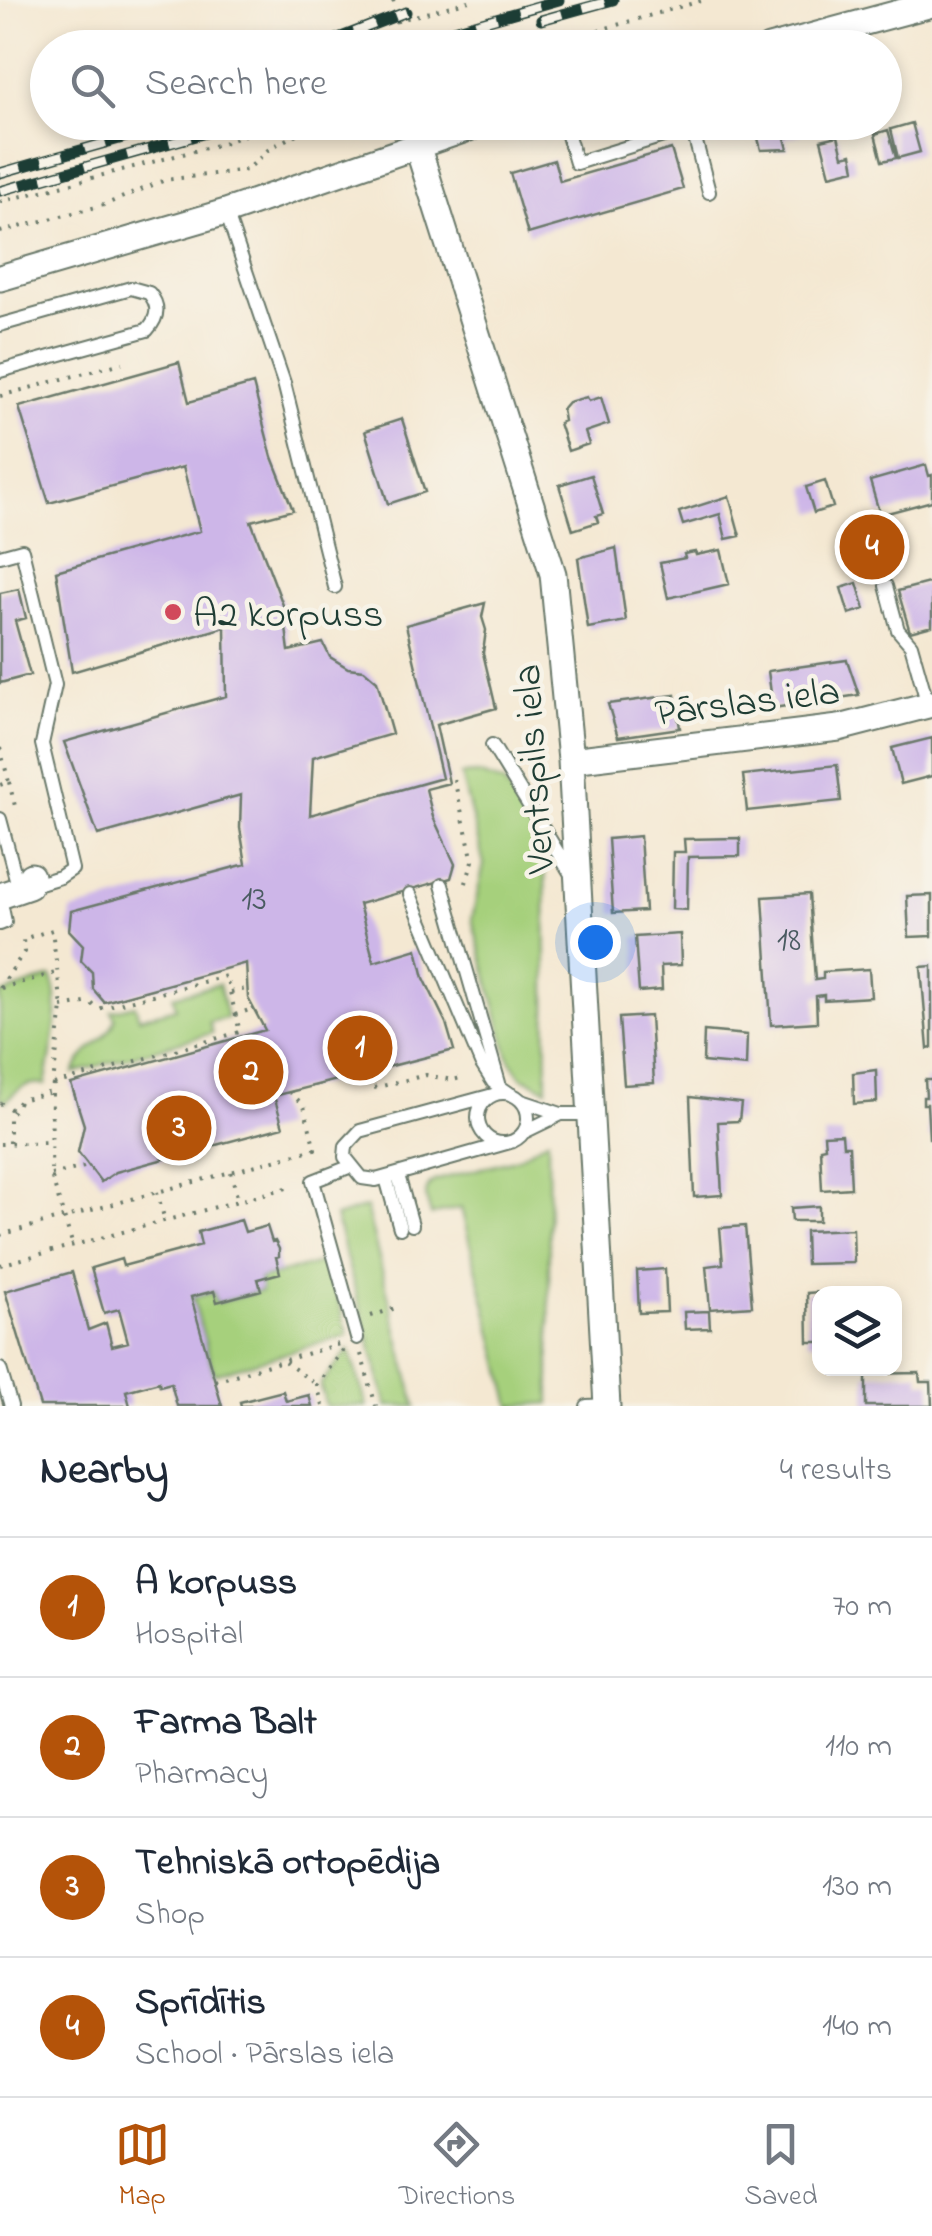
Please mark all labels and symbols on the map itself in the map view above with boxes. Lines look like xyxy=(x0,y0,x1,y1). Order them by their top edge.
pin: 4 xyxy=(840,510,904,584)
place label: A2 korpuss xyxy=(193,587,383,646)
marker: A2 korpuss xyxy=(162,601,184,623)
street label: Ventspils iela xyxy=(500,662,573,876)
street label: Pārslas iela xyxy=(652,664,843,745)
house number: 13 xyxy=(241,875,267,926)
house number: 18 xyxy=(777,916,801,967)
your location xyxy=(570,917,621,968)
pin: 1 xyxy=(328,1010,392,1086)
pin: 2 xyxy=(218,1034,284,1110)
pin: 3 xyxy=(146,1090,212,1166)

